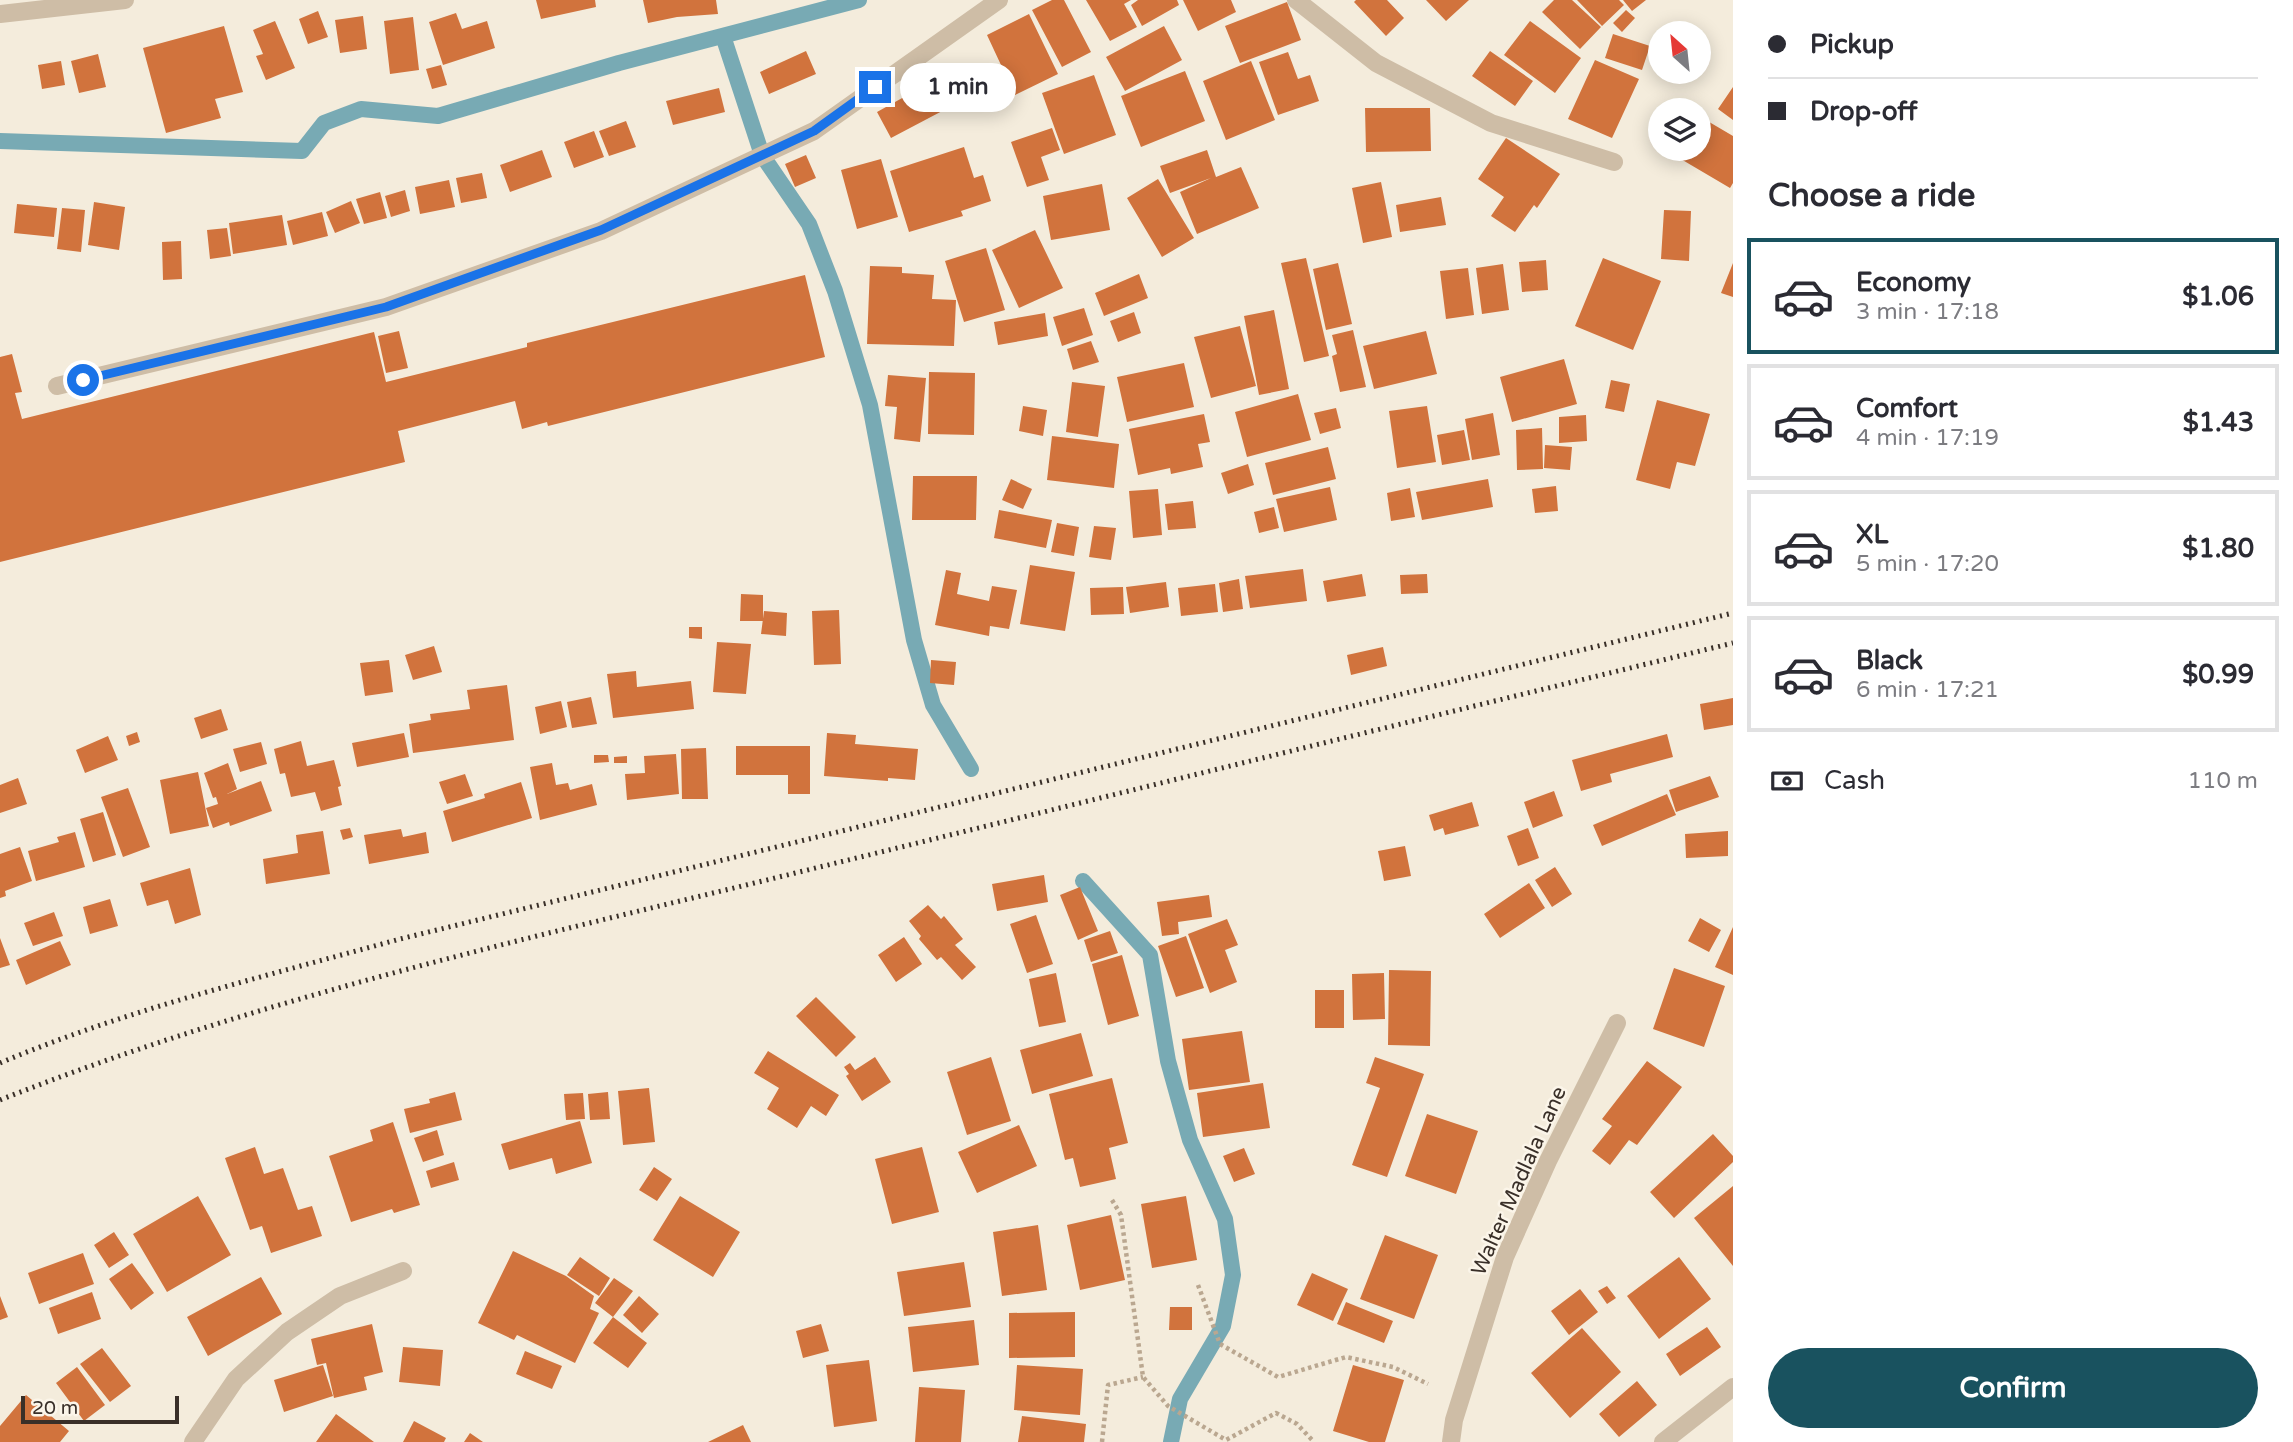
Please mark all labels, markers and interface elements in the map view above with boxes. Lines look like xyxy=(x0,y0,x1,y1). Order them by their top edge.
north arrow xyxy=(1648,21,1712,84)
map controls xyxy=(1648,21,1711,161)
text: Pickup xyxy=(1810,29,1894,60)
callout: 1 min xyxy=(900,62,1015,112)
route end xyxy=(859,71,891,103)
text: 1 min xyxy=(927,73,989,101)
text: Drop-off xyxy=(1810,96,1917,127)
button: layers xyxy=(1648,98,1711,161)
text: Choose a ride xyxy=(1768,177,1975,215)
icon: car xyxy=(1772,265,1835,328)
text: Economy xyxy=(1856,267,1971,298)
text: $1.06 xyxy=(2182,281,2254,312)
text: 3 min · 17:18 xyxy=(1856,298,1999,326)
route start xyxy=(67,364,99,396)
icon: car xyxy=(1772,391,1835,454)
text: Comfort xyxy=(1856,393,1958,424)
text: $1.43 xyxy=(2183,407,2254,438)
text: 4 min · 17:19 xyxy=(1856,424,1999,452)
icon: car xyxy=(1772,517,1835,580)
text: XL xyxy=(1856,519,1888,550)
text: $1.80 xyxy=(2182,533,2254,564)
text: 5 min · 17:20 xyxy=(1856,550,1999,578)
icon: car xyxy=(1772,643,1835,706)
text: Black xyxy=(1856,645,1923,676)
text: $0.99 xyxy=(2182,659,2254,690)
text: 6 min · 17:21 xyxy=(1856,676,1999,704)
icon: cash xyxy=(1768,762,1806,800)
text: Cash xyxy=(1824,765,1885,796)
text: 110 m xyxy=(2188,767,2258,795)
street label: Walter Madlala Lane xyxy=(1466,1083,1572,1279)
button: Confirm xyxy=(1768,1348,2258,1428)
scale bar xyxy=(21,1393,178,1425)
text: 20 m xyxy=(32,1397,78,1419)

